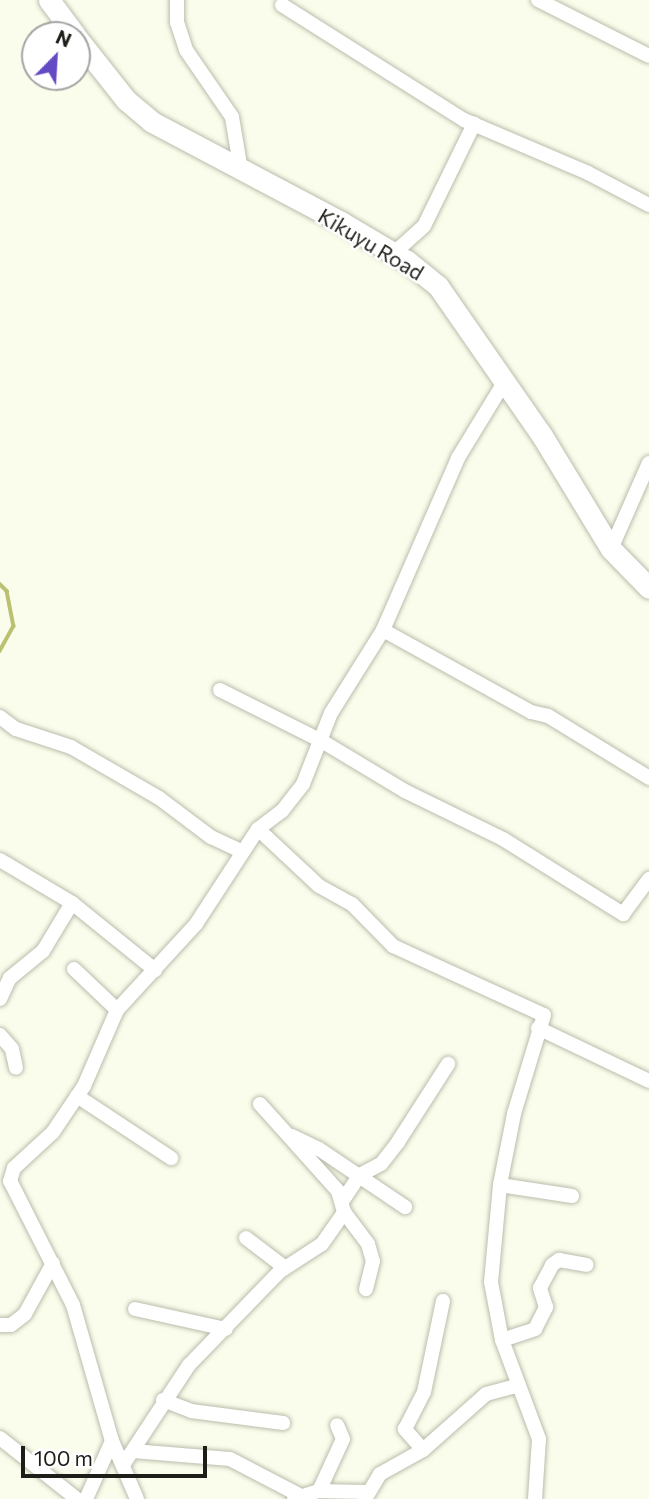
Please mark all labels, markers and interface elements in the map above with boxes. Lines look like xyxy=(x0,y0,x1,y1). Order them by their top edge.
north arrow xyxy=(21,21,91,91)
text: N xyxy=(53,25,75,52)
street label: Kikuyu Road xyxy=(314,203,428,285)
scale bar xyxy=(24,1432,210,1476)
text: 100 m xyxy=(34,1445,93,1470)

